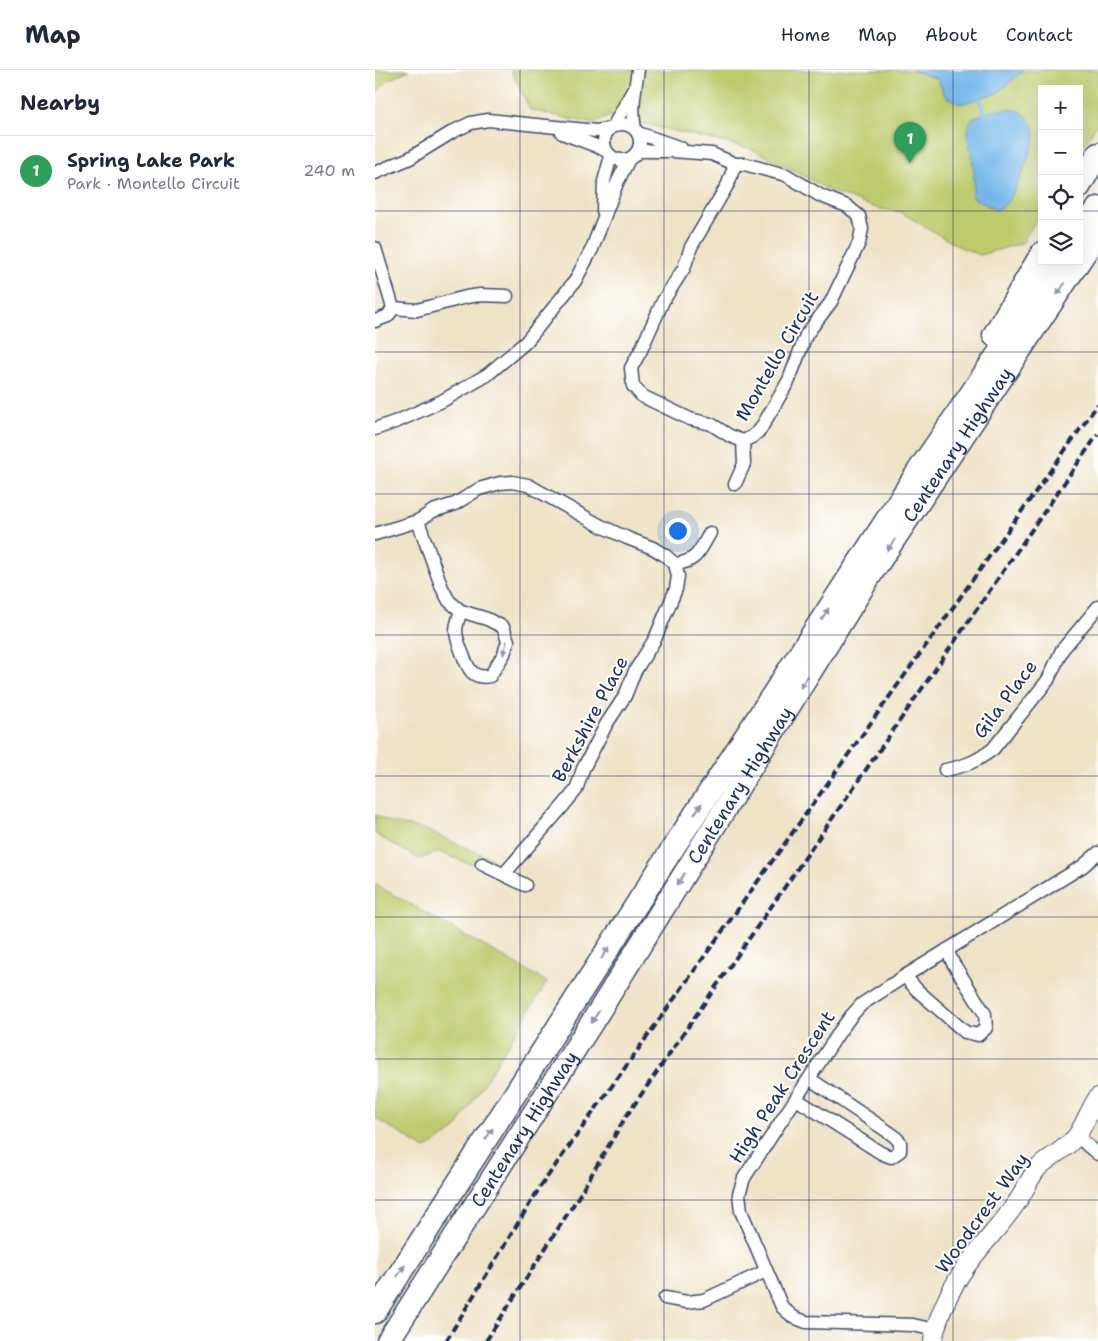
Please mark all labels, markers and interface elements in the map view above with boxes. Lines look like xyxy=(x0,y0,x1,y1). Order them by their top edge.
text: Map xyxy=(25,19,81,51)
text: Home xyxy=(781,23,830,47)
text: Map xyxy=(858,23,897,47)
text: About xyxy=(925,23,978,47)
text: Contact xyxy=(1006,23,1073,47)
map controls xyxy=(1038,85,1083,265)
button: + xyxy=(1038,85,1083,130)
text: Nearby xyxy=(20,89,100,117)
pin: 1 xyxy=(894,122,926,163)
button: − xyxy=(1038,130,1083,175)
text: Spring Lake Park xyxy=(67,148,235,173)
text: 1 xyxy=(32,160,40,181)
text: 240 m xyxy=(303,160,355,181)
text: Park · Montello Circuit xyxy=(67,173,240,194)
button: locate xyxy=(1038,175,1083,220)
button: layers xyxy=(1038,220,1083,265)
one-way arrow xyxy=(1057,282,1066,295)
street label: Montello Circuit xyxy=(730,286,824,426)
street label: Centenary Highway xyxy=(897,362,1018,527)
your location xyxy=(665,518,691,544)
one-way arrow xyxy=(886,538,896,551)
one-way arrow xyxy=(821,608,830,621)
one-way arrow xyxy=(501,640,509,656)
street label: Berkshire Place xyxy=(546,651,634,787)
street label: Gila Place xyxy=(967,655,1043,743)
one-way arrow xyxy=(799,675,809,688)
street label: Centenary Highway xyxy=(681,701,798,868)
one-way arrow xyxy=(694,803,703,816)
one-way arrow xyxy=(677,873,686,886)
one-way arrow xyxy=(600,946,610,960)
street label: High Peak Crescent xyxy=(723,1006,841,1168)
one-way arrow xyxy=(591,1011,600,1024)
street label: Centenary Highway xyxy=(464,1046,583,1212)
one-way arrow xyxy=(484,1127,494,1141)
street label: Woodcrest Way xyxy=(930,1148,1034,1278)
one-way arrow xyxy=(397,1264,406,1278)

